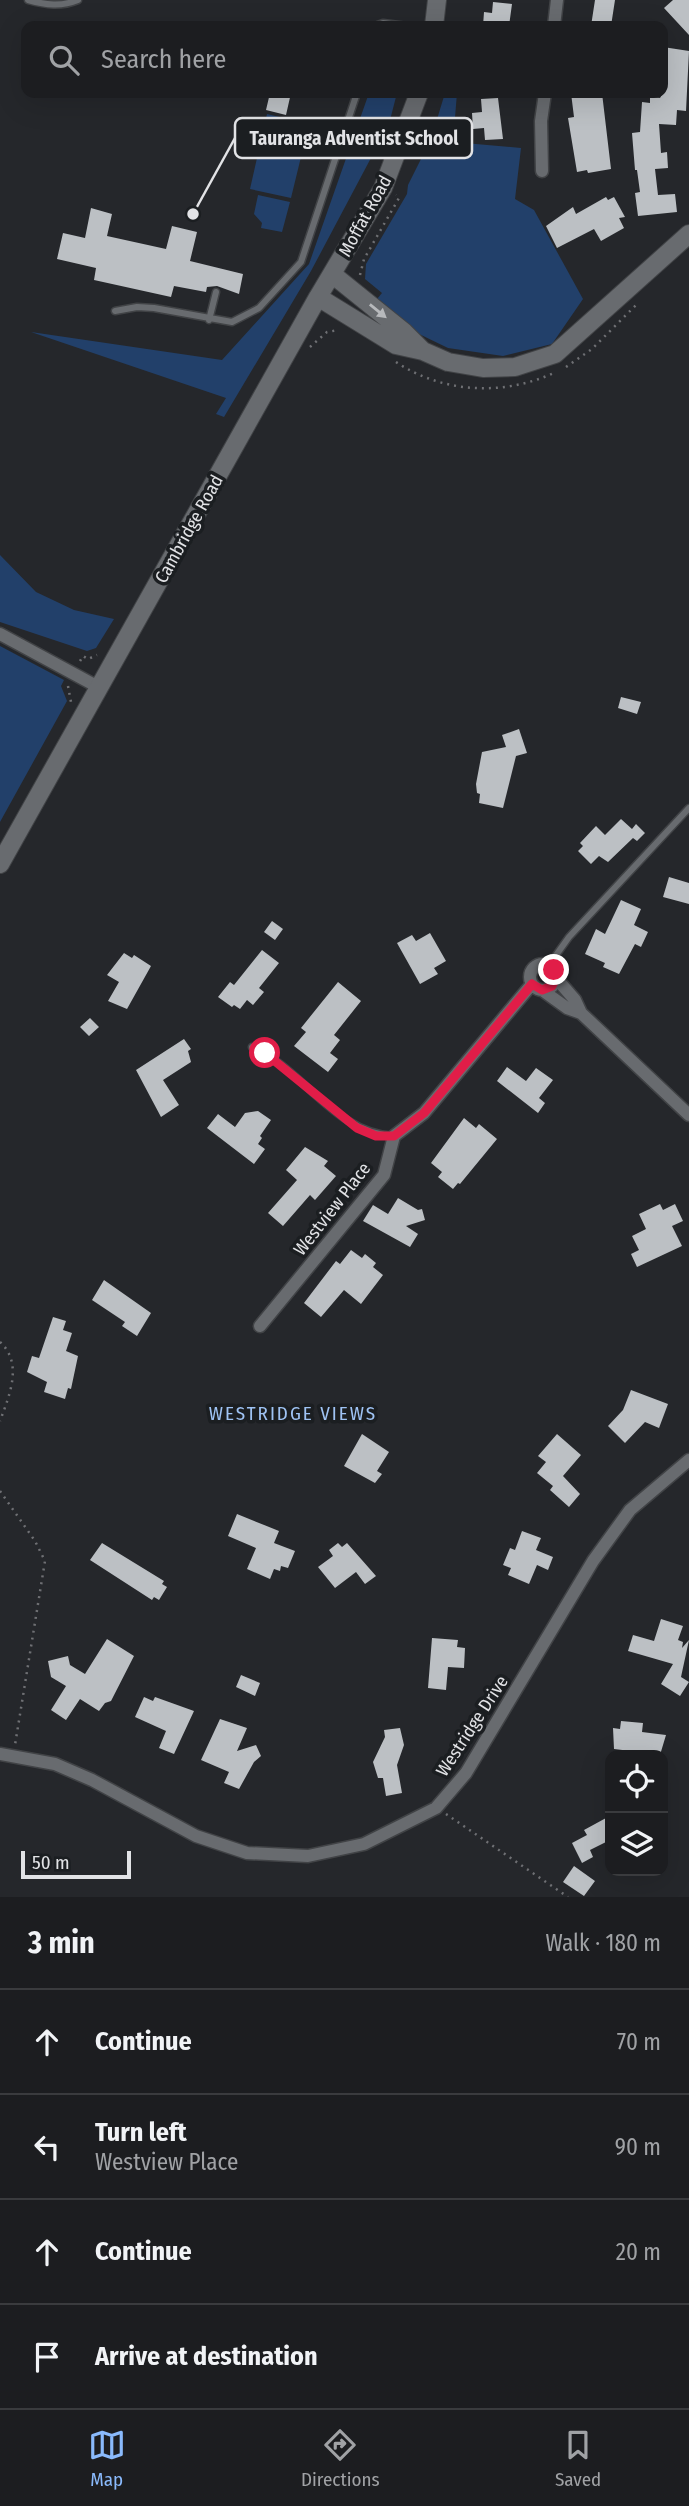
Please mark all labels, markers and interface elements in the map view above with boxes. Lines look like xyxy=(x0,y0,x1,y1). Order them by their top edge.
search box xyxy=(21,21,668,98)
icon: search xyxy=(45,41,83,79)
text: Search here xyxy=(101,44,226,75)
callout: Tauranga Adventist School xyxy=(235,118,472,158)
text: Tauranga Adventist School xyxy=(249,127,459,150)
street label: Moffat Road xyxy=(334,172,396,260)
one-way arrow xyxy=(370,303,387,318)
street label: Cambridge Road xyxy=(150,471,228,587)
route end xyxy=(538,954,569,985)
route start xyxy=(249,1037,280,1068)
street label: Westview Place xyxy=(289,1158,375,1260)
district label: WESTRIDGE VIEWS xyxy=(209,1402,377,1425)
street label: Westridge Drive xyxy=(431,1671,513,1780)
map controls xyxy=(605,1750,668,1876)
button: locate xyxy=(605,1750,668,1813)
button: layers xyxy=(605,1813,668,1876)
scale bar xyxy=(21,1848,131,1880)
text: 50 m xyxy=(32,1851,70,1874)
text: 3 min xyxy=(28,1925,95,1961)
text: Walk · 180 m xyxy=(545,1929,661,1957)
icon: ahead xyxy=(28,2023,66,2061)
text: Continue xyxy=(95,2026,192,2057)
text: 70 m xyxy=(617,2028,661,2056)
text: Turn left xyxy=(95,2117,187,2148)
icon: left xyxy=(28,2128,66,2166)
text: 90 m xyxy=(615,2133,661,2161)
text: Westview Place xyxy=(95,2148,238,2176)
icon: ahead xyxy=(28,2233,66,2271)
text: Continue xyxy=(95,2236,192,2267)
text: 20 m xyxy=(616,2238,661,2266)
icon: arrive xyxy=(28,2338,66,2376)
text: Arrive at destination xyxy=(95,2341,318,2372)
tab: Map xyxy=(88,2426,126,2491)
tab: Directions xyxy=(301,2426,380,2491)
tab: Saved xyxy=(555,2426,601,2491)

